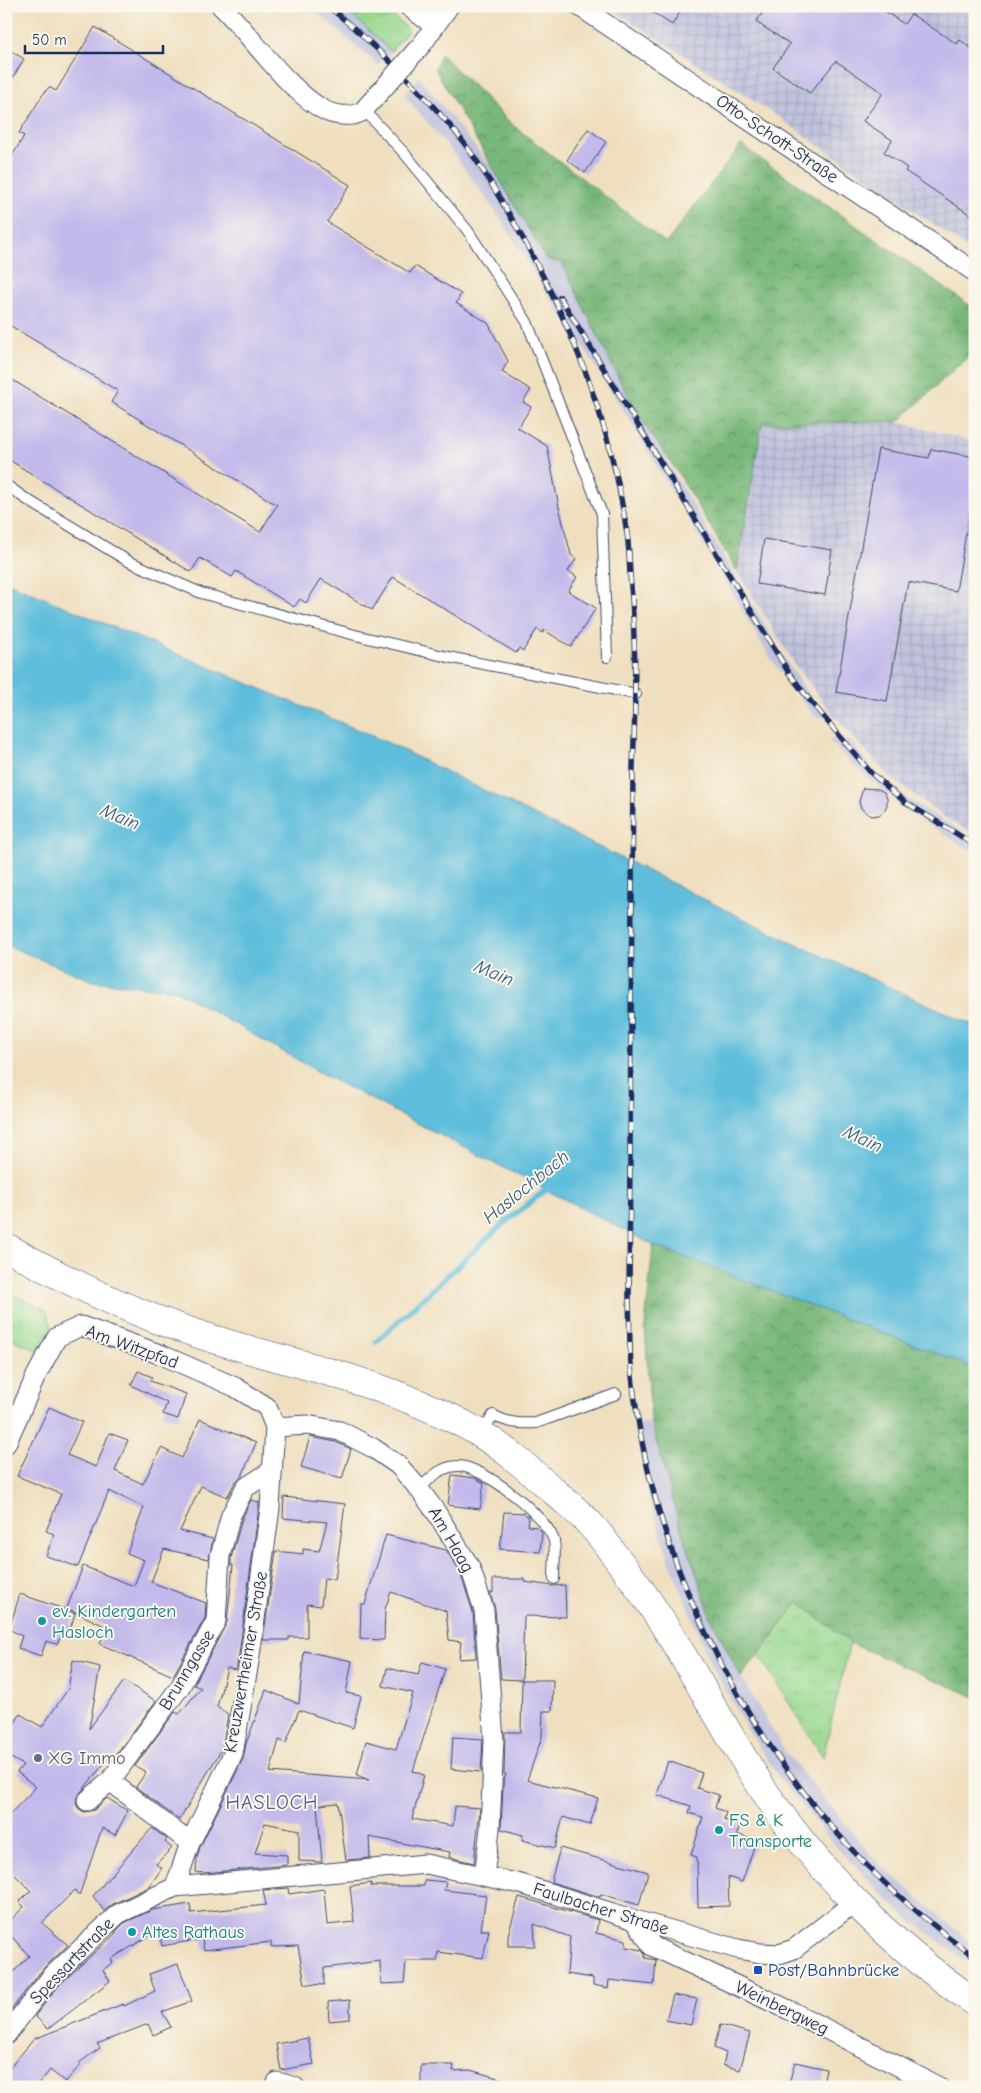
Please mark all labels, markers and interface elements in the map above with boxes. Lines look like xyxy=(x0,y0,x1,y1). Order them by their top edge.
scale bar xyxy=(25,22,162,54)
text: 50 m xyxy=(32,31,67,49)
street label: Otto-Schott-Straße xyxy=(712,90,842,188)
water label: Main xyxy=(96,799,143,835)
water label: Main xyxy=(470,955,517,991)
water label: Main xyxy=(839,1120,886,1158)
water label: Haslochbach xyxy=(479,1146,573,1228)
street label: Am Witzpfad xyxy=(83,1321,181,1373)
street label: Am Haag xyxy=(424,1503,478,1577)
street label: Kreuzwertheimer Straße xyxy=(220,1570,272,1754)
place label: ev. Kindergarten Hasloch xyxy=(52,1601,176,1643)
marker: ev. Kindergarten Hasloch xyxy=(36,1615,48,1627)
street label: Brunngasse xyxy=(155,1626,219,1714)
place label: XG Immo xyxy=(48,1748,126,1769)
marker: XG Immo xyxy=(32,1752,44,1764)
district label: HASLOCH xyxy=(225,1791,319,1814)
place label: FS & K Transporte xyxy=(729,1810,812,1852)
marker: FS & K Transporte xyxy=(713,1824,725,1836)
street label: Faulbacher Straße xyxy=(531,1878,671,1940)
street label: Spessartstraße xyxy=(25,1913,119,2009)
place label: Altes Rathaus xyxy=(142,1922,244,1943)
marker: Altes Rathaus xyxy=(126,1926,138,1938)
place label: Post/Bahnbrücke xyxy=(768,1960,899,1981)
marker: Post/Bahnbrücke xyxy=(752,1964,764,1976)
street label: Weinbergweg xyxy=(732,1976,832,2040)

